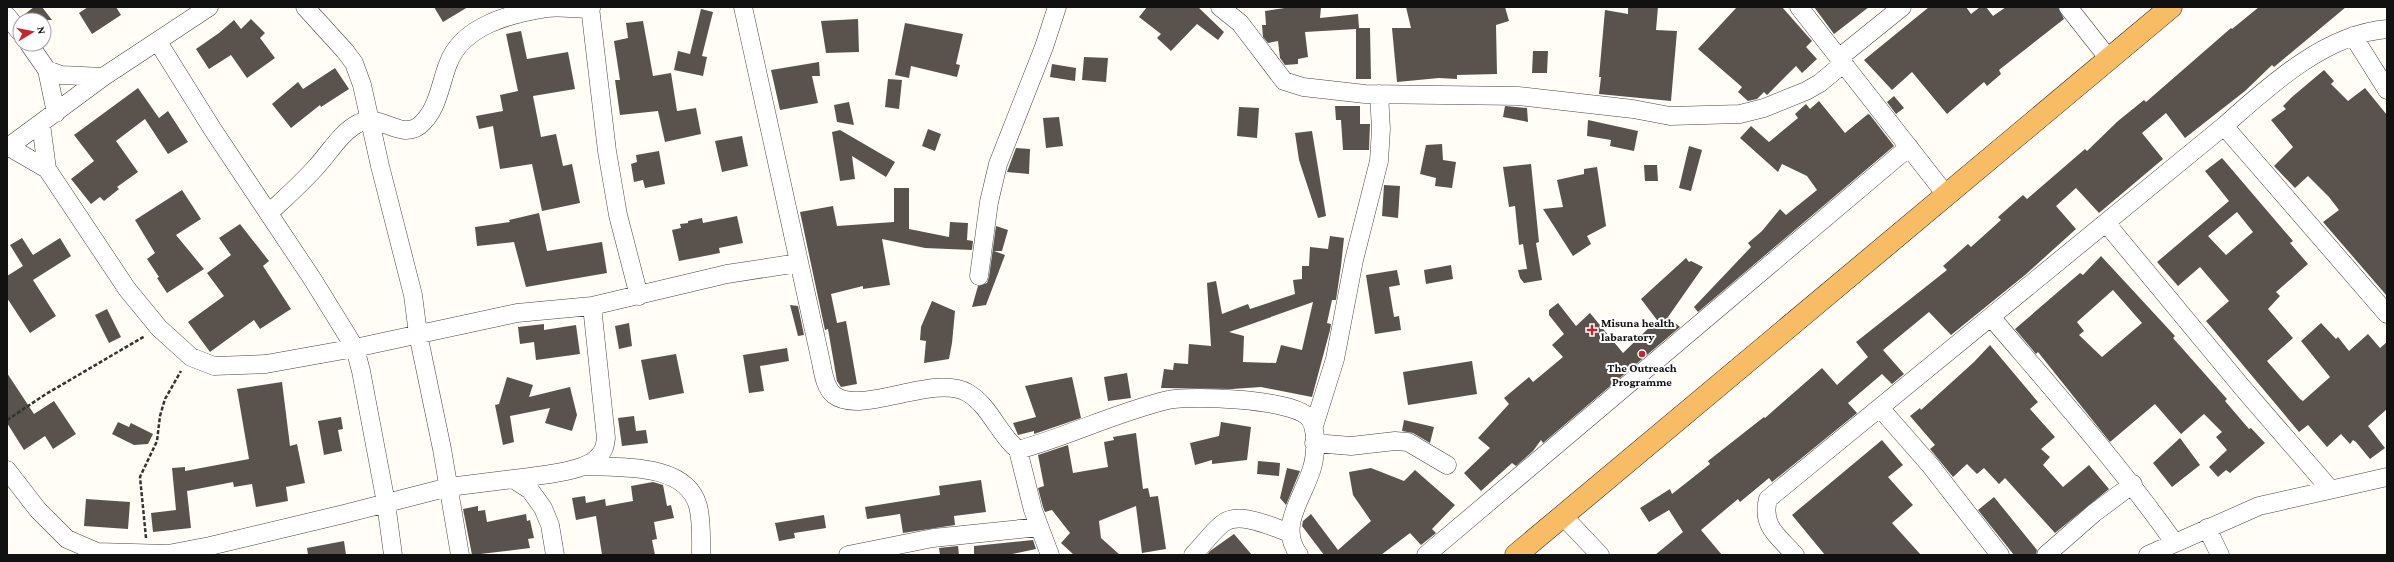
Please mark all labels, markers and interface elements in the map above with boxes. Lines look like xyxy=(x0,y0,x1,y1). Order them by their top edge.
north arrow xyxy=(12,12,52,52)
text: N xyxy=(35,26,48,35)
place label: Misuna health labaratory xyxy=(1601,316,1675,344)
marker: Misuna health labaratory xyxy=(1586,324,1598,336)
marker: The Outreach Programme xyxy=(1637,349,1647,359)
place label: The Outreach Programme xyxy=(1607,361,1677,389)

